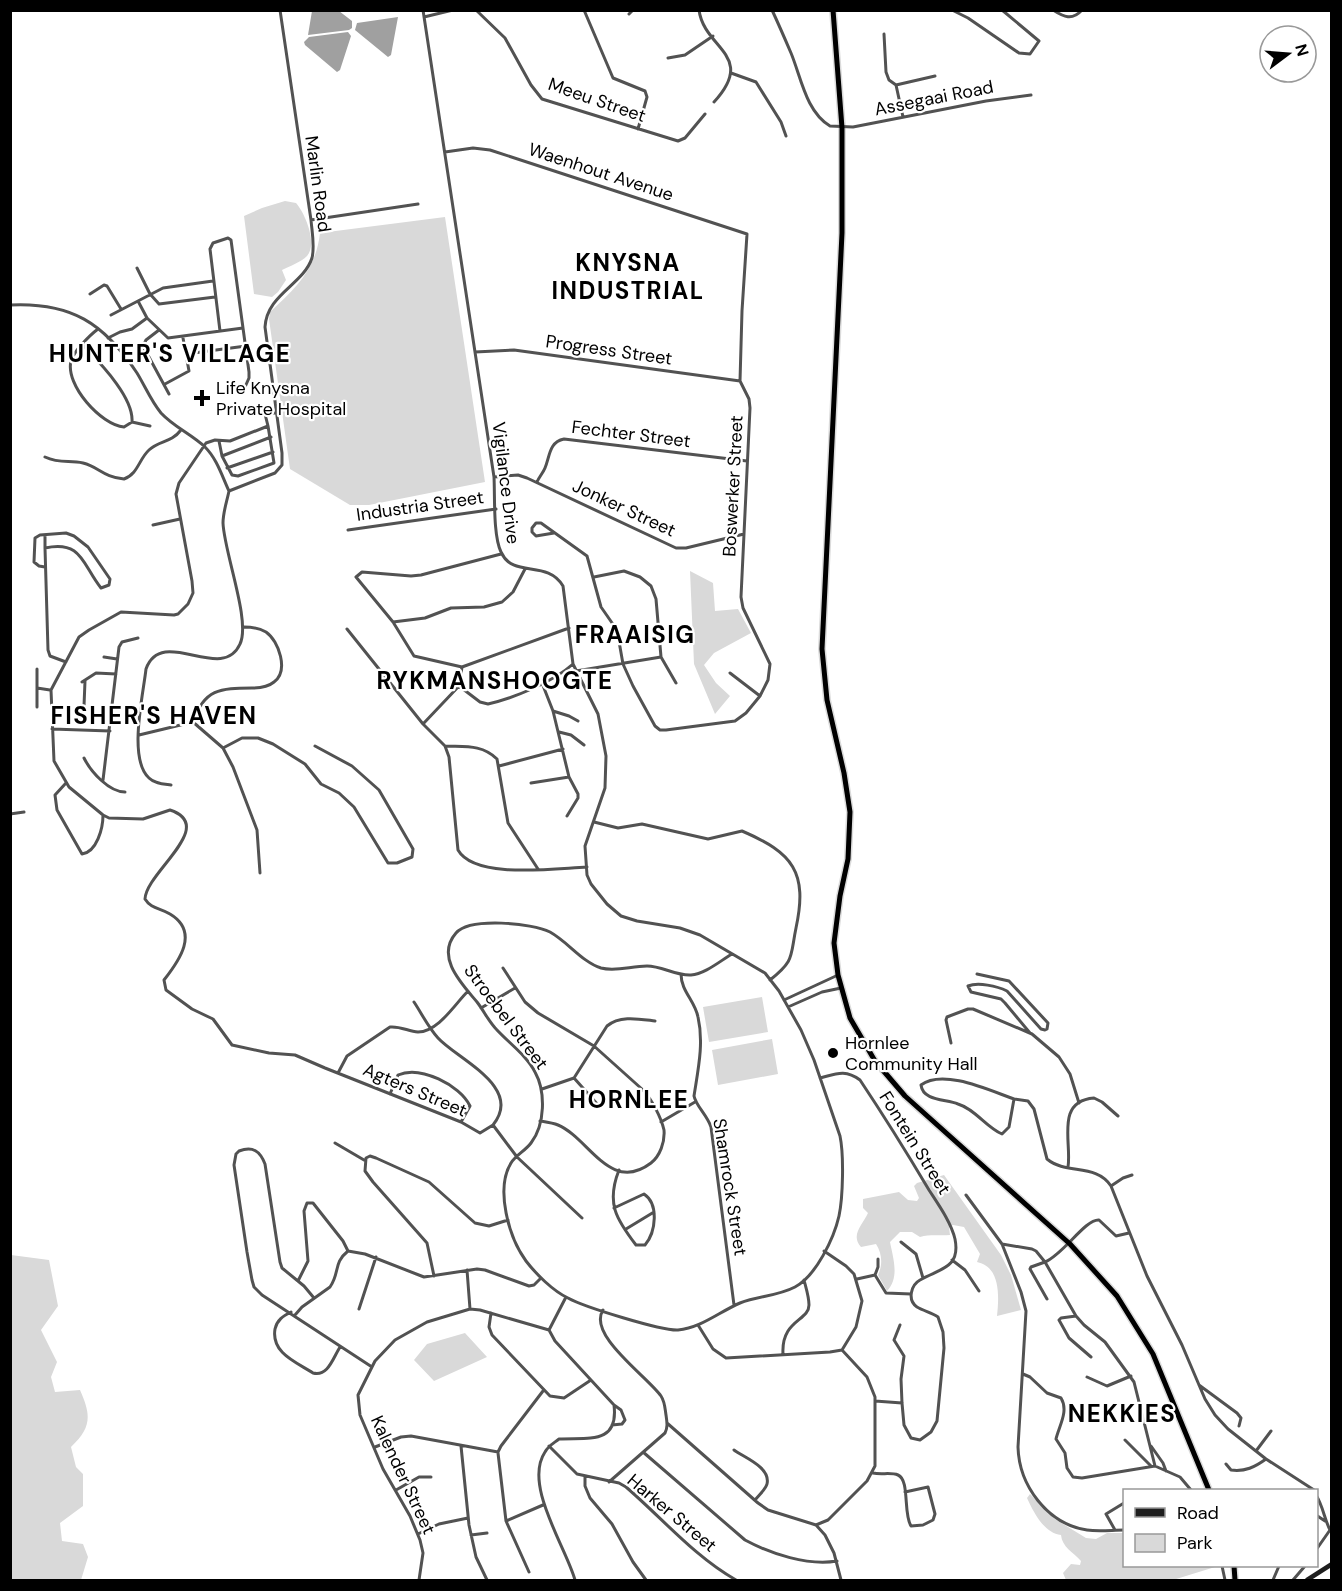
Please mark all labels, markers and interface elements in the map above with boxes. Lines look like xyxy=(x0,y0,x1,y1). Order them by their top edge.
north arrow xyxy=(1258,24,1318,84)
text: N xyxy=(1290,41,1314,59)
street label: Meeu Street xyxy=(545,72,649,128)
street label: Assegaai Road xyxy=(872,75,996,121)
street label: Marlin Road xyxy=(299,134,337,234)
street label: Waenhout Avenue xyxy=(525,137,677,207)
district label: KNYSNA INDUSTRIAL xyxy=(551,247,705,306)
street label: Progress Street xyxy=(544,329,674,371)
district label: HUNTER'S VILLAGE xyxy=(49,338,291,369)
place label: Life Knysna Private Hospital xyxy=(216,376,346,421)
marker: Life Knysna Private Hospital xyxy=(193,389,211,407)
street label: Fechter Street xyxy=(570,415,692,453)
street label: Boswerker Street xyxy=(717,415,749,557)
street label: Vigilance Drive xyxy=(487,421,525,545)
street label: Jonker Street xyxy=(569,474,679,542)
street label: Industria Street xyxy=(355,485,485,527)
district label: FRAAISIG xyxy=(575,619,695,650)
district label: RYKMANSHOOGTE xyxy=(376,665,614,696)
district label: FISHER'S HAVEN xyxy=(51,700,258,731)
street label: Stroebel Street xyxy=(458,959,554,1075)
place label: Hornlee Community Hall xyxy=(845,1031,978,1076)
marker: Hornlee Community Hall xyxy=(826,1046,840,1060)
street label: Agters Street xyxy=(359,1057,471,1123)
district label: HORNLEE xyxy=(569,1084,689,1115)
street label: Fontein Street xyxy=(874,1087,956,1199)
street label: Shamrock Street xyxy=(707,1117,753,1257)
district label: NEKKIES xyxy=(1068,1398,1176,1429)
street label: Kalender Street xyxy=(365,1412,441,1538)
street label: Harker Street xyxy=(622,1469,722,1557)
legend xyxy=(1123,1489,1318,1567)
text: Road xyxy=(1177,1501,1219,1525)
text: Park xyxy=(1177,1531,1213,1555)

